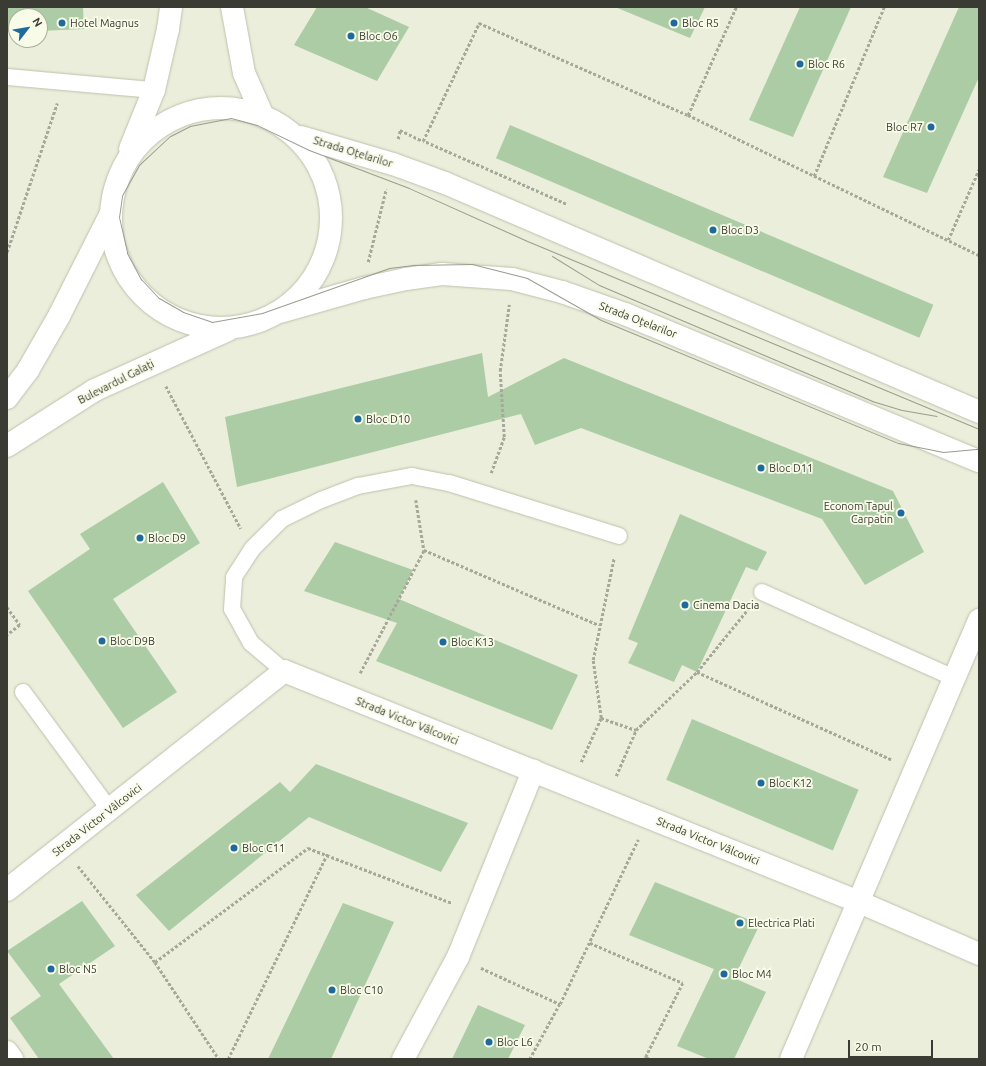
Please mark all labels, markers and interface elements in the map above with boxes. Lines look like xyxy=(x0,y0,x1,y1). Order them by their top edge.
north arrow xyxy=(8,8,48,48)
text: N xyxy=(30,16,45,29)
place label: Hotel Magnus xyxy=(70,16,139,30)
place label: Bloc R5 xyxy=(682,16,719,30)
marker: Hotel Magnus xyxy=(57,18,67,28)
marker: Bloc R5 xyxy=(669,18,679,28)
place label: Bloc O6 xyxy=(359,29,398,43)
marker: Bloc O6 xyxy=(346,31,356,41)
place label: Bloc R6 xyxy=(808,57,845,71)
marker: Bloc R6 xyxy=(795,59,805,69)
place label: Bloc R7 xyxy=(886,120,923,134)
marker: Bloc R7 xyxy=(926,122,936,132)
street label: Strada Oțelarilor xyxy=(312,134,394,170)
place label: Bloc D3 xyxy=(721,223,759,237)
marker: Bloc D3 xyxy=(708,225,718,235)
street label: Strada Oțelarilor xyxy=(597,299,679,341)
street label: Bulevardul Galați xyxy=(76,357,156,407)
place label: Bloc D10 xyxy=(366,412,410,426)
marker: Bloc D10 xyxy=(353,414,363,424)
place label: Bloc D11 xyxy=(769,461,813,475)
marker: Bloc D11 xyxy=(756,463,766,473)
place label: Econom Tapul Carpatin xyxy=(824,500,893,526)
marker: Econom Tapul Carpatin xyxy=(896,508,906,518)
place label: Bloc D9 xyxy=(148,531,186,545)
marker: Bloc D9 xyxy=(135,533,145,543)
place label: Cinema Dacia xyxy=(693,598,759,612)
marker: Cinema Dacia xyxy=(680,600,690,610)
place label: Bloc D9B xyxy=(110,634,155,648)
place label: Bloc K13 xyxy=(451,635,494,649)
marker: Bloc D9B xyxy=(97,636,107,646)
marker: Bloc K13 xyxy=(438,637,448,647)
street label: Strada Victor Vâlcovici xyxy=(354,694,460,748)
place label: Bloc K12 xyxy=(769,776,812,790)
marker: Bloc K12 xyxy=(756,778,766,788)
street label: Strada Victor Vâlcovici xyxy=(50,781,144,859)
street label: Strada Victor Vâlcovici xyxy=(655,814,761,868)
place label: Bloc C11 xyxy=(242,841,285,855)
marker: Bloc C11 xyxy=(229,843,239,853)
place label: Electrica Plati xyxy=(748,916,815,930)
marker: Electrica Plati xyxy=(735,918,745,928)
place label: Bloc N5 xyxy=(59,962,97,976)
marker: Bloc N5 xyxy=(46,964,56,974)
place label: Bloc M4 xyxy=(732,967,772,981)
marker: Bloc M4 xyxy=(719,969,729,979)
place label: Bloc C10 xyxy=(340,983,383,997)
marker: Bloc C10 xyxy=(327,985,337,995)
scale bar xyxy=(850,1032,935,1058)
place label: Bloc L6 xyxy=(497,1035,533,1049)
marker: Bloc L6 xyxy=(484,1037,494,1047)
text: 20 m xyxy=(855,1040,882,1053)

